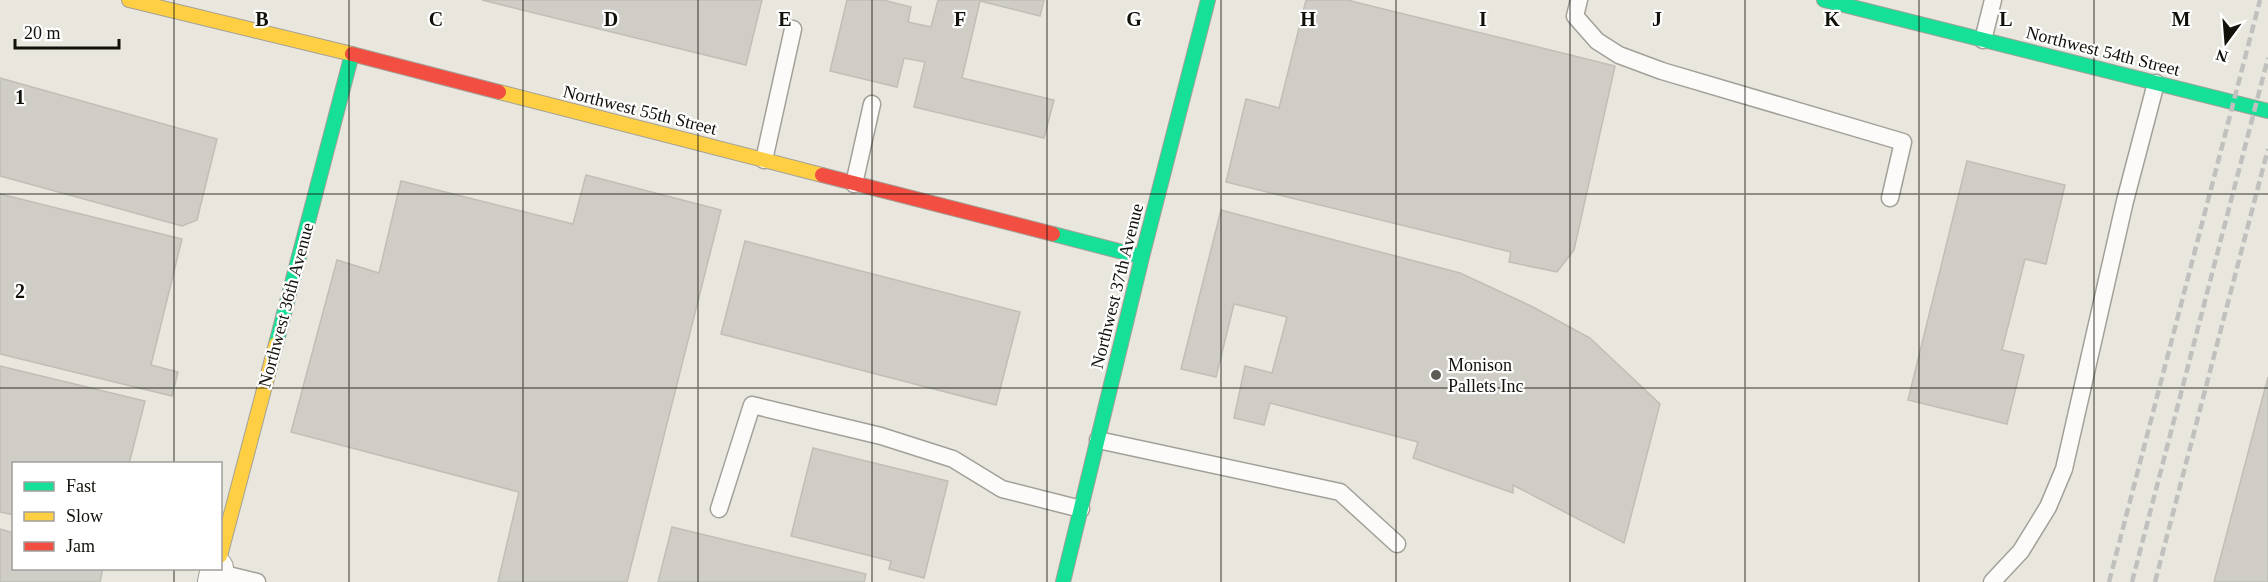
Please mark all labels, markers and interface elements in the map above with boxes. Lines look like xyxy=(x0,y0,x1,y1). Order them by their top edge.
text: B xyxy=(255,8,269,30)
text: C xyxy=(429,8,443,30)
text: D xyxy=(604,8,618,30)
text: E xyxy=(778,8,792,30)
text: F xyxy=(954,8,966,30)
text: G xyxy=(1126,8,1142,30)
text: H xyxy=(1300,8,1316,30)
text: I xyxy=(1479,8,1487,30)
text: J xyxy=(1652,8,1662,30)
text: K xyxy=(1824,8,1840,30)
text: L xyxy=(1999,8,2013,30)
text: M xyxy=(2172,8,2191,30)
scale bar xyxy=(15,12,118,50)
north arrow xyxy=(2196,12,2256,72)
street label: Northwest 54th Street xyxy=(2024,22,2182,80)
text: 20 m xyxy=(24,23,61,43)
text: N xyxy=(2214,46,2230,66)
street label: Northwest 55th Street xyxy=(561,81,719,139)
text: 1 xyxy=(15,86,25,108)
street label: Northwest 37th Avenue xyxy=(1087,201,1147,371)
street label: Northwest 36th Avenue xyxy=(254,220,318,390)
text: 2 xyxy=(15,280,25,302)
place label: Monison Pallets Inc xyxy=(1448,355,1523,396)
marker: Monison Pallets Inc xyxy=(1429,368,1443,382)
legend xyxy=(12,462,222,570)
text: Fast xyxy=(66,476,96,496)
text: Slow xyxy=(66,506,103,526)
text: Jam xyxy=(66,536,95,556)

